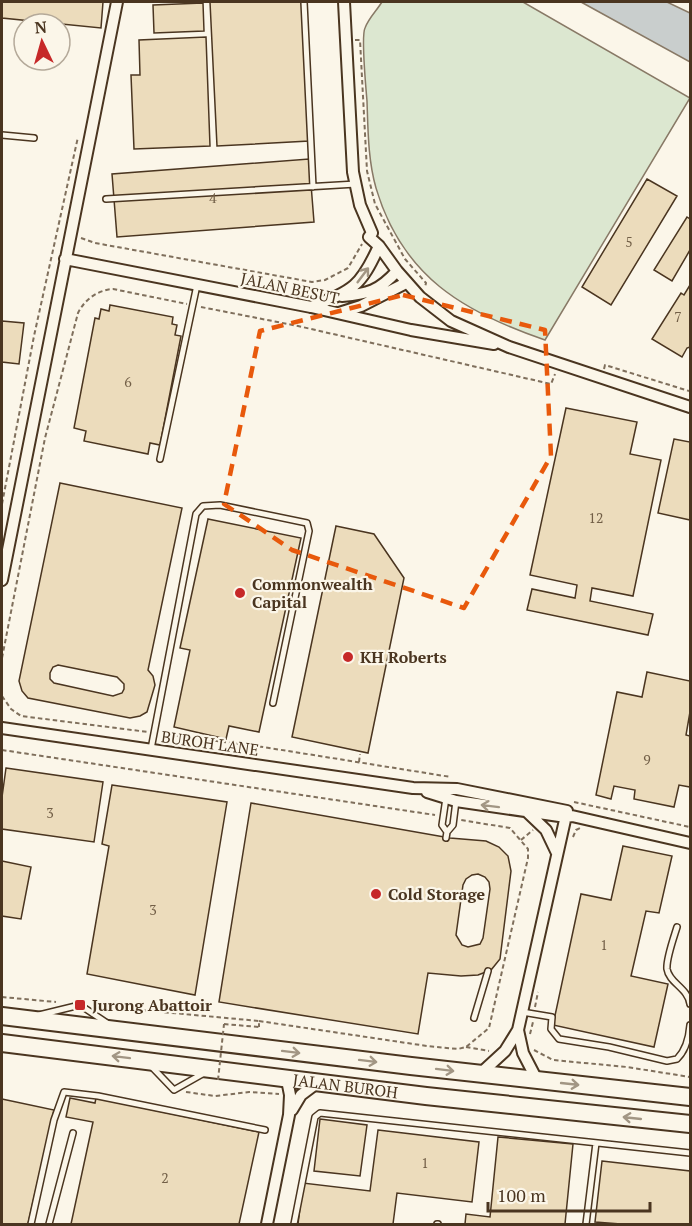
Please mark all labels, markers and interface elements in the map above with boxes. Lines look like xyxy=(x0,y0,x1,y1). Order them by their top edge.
north arrow xyxy=(12,12,72,72)
text: N xyxy=(34,16,48,39)
house number: 4 xyxy=(209,188,217,207)
house number: 5 xyxy=(625,232,633,251)
street label: JALAN BESUT xyxy=(239,267,341,309)
one-way arrow xyxy=(357,268,370,284)
house number: 7 xyxy=(674,307,682,326)
house number: 6 xyxy=(124,372,132,391)
house number: 12 xyxy=(589,508,603,527)
place label: Commonwealth Capital xyxy=(252,573,374,613)
marker: Commonwealth Capital xyxy=(233,586,247,600)
place label: KH Roberts xyxy=(360,646,447,668)
marker: KH Roberts xyxy=(341,650,355,664)
street label: BUROH LANE xyxy=(160,725,260,761)
house number: 9 xyxy=(643,750,651,769)
one-way arrow xyxy=(481,800,501,811)
house number: 3 xyxy=(46,803,54,822)
place label: Cold Storage xyxy=(388,883,485,905)
marker: Cold Storage xyxy=(369,887,383,901)
house number: 3 xyxy=(149,900,157,919)
house number: 1 xyxy=(600,935,608,954)
place label: Jurong Abattoir xyxy=(92,994,212,1016)
marker: Jurong Abattoir xyxy=(73,998,87,1012)
one-way arrow xyxy=(281,1046,300,1057)
one-way arrow xyxy=(111,1052,131,1063)
one-way arrow xyxy=(357,1056,377,1067)
one-way arrow xyxy=(435,1065,455,1076)
street label: JALAN BUROH xyxy=(292,1068,399,1103)
one-way arrow xyxy=(559,1078,579,1089)
one-way arrow xyxy=(623,1112,643,1123)
house number: 1 xyxy=(421,1153,429,1172)
house number: 2 xyxy=(161,1168,169,1187)
scale bar xyxy=(488,1175,650,1213)
text: 100 m xyxy=(497,1183,546,1207)

